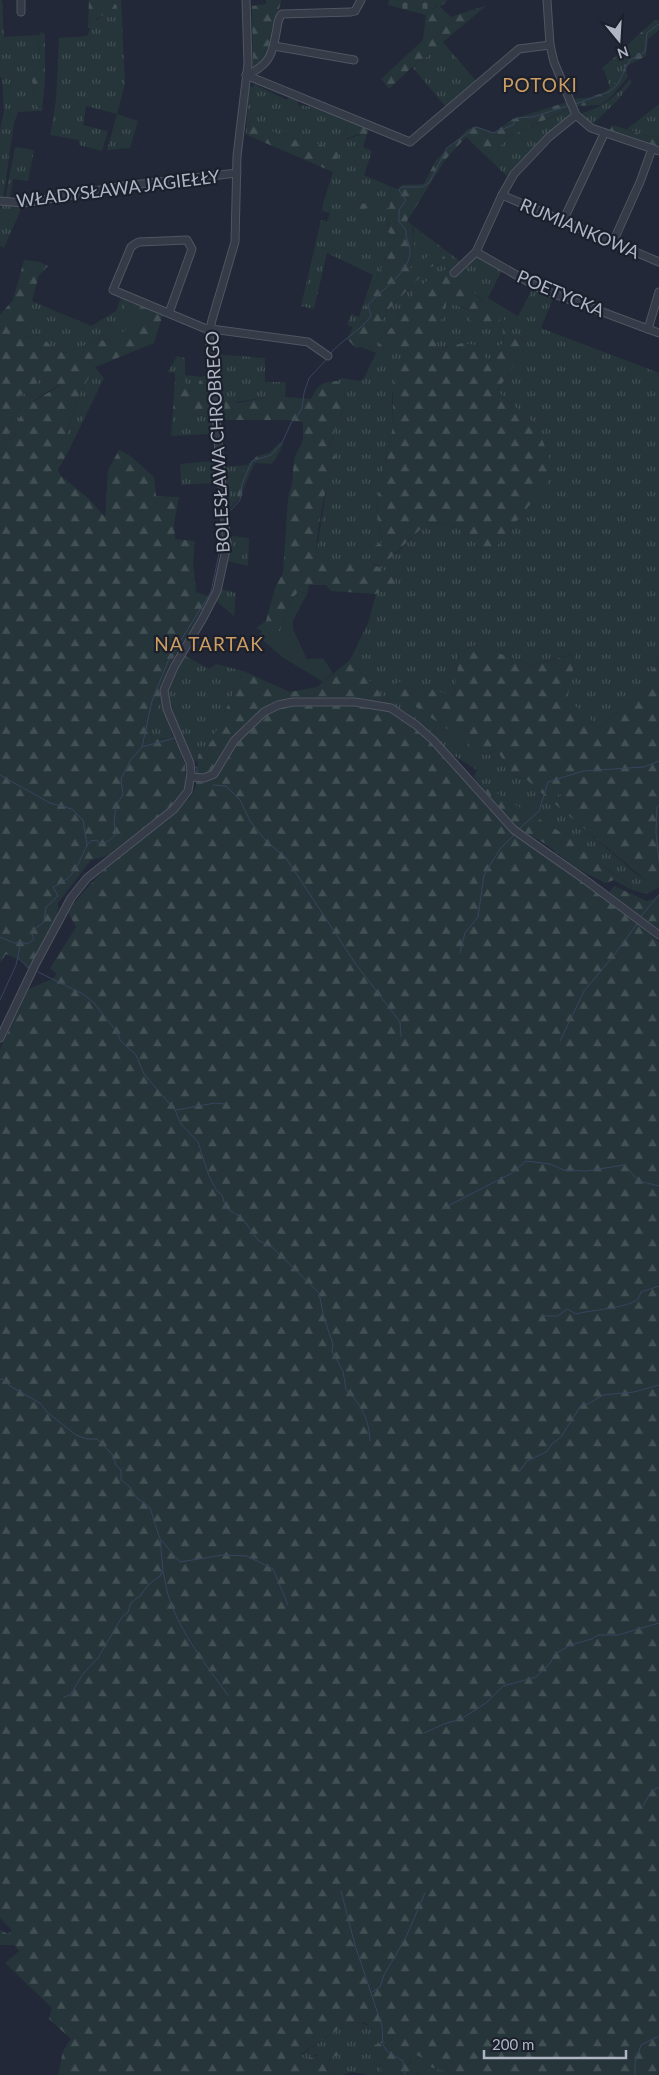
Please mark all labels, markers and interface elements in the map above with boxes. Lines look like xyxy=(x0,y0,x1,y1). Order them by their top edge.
north arrow xyxy=(594,15,644,65)
text: N xyxy=(615,43,631,63)
district label: POTOKI xyxy=(502,73,578,96)
street label: WŁADYSŁAWA JAGIEŁŁY xyxy=(15,165,222,211)
street label: RUMIANKOWA xyxy=(517,193,644,263)
street label: POETYCKA xyxy=(514,265,609,322)
street label: BOLESŁAWA CHROBREGO xyxy=(200,330,234,554)
district label: NA TARTAK xyxy=(154,632,264,655)
scale bar xyxy=(484,2028,626,2060)
text: 200 m xyxy=(492,2035,534,2053)

